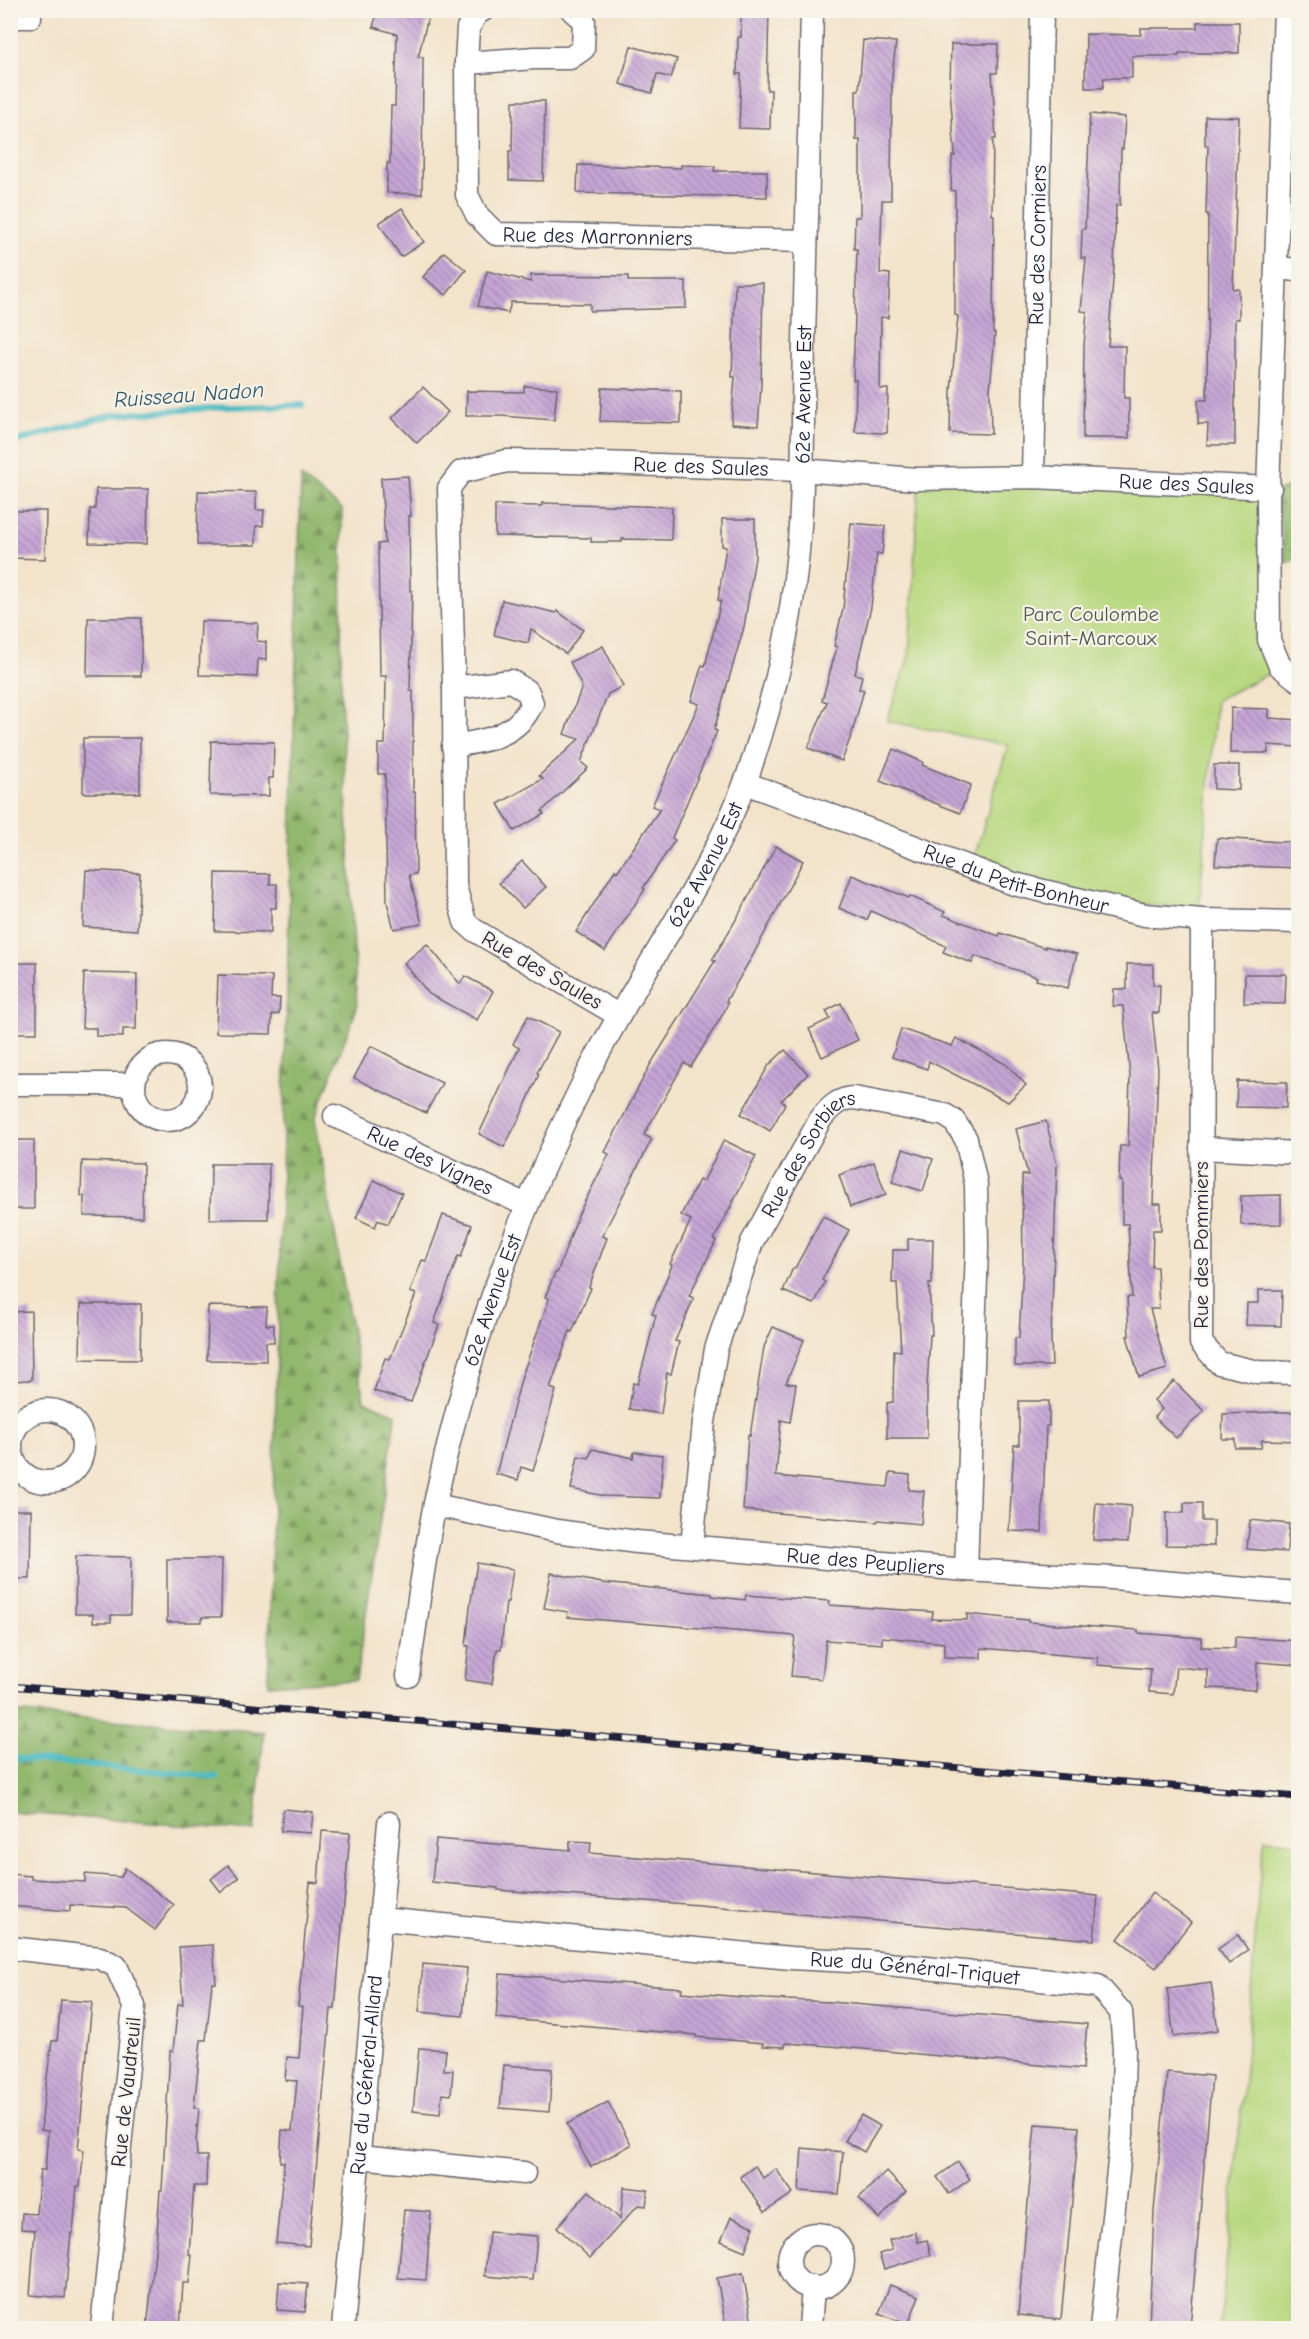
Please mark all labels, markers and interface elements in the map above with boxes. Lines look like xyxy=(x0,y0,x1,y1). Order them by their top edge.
street label: Rue des Cormiers xyxy=(1024,165,1051,325)
street label: Rue des Marronniers xyxy=(502,222,693,250)
street label: 62e Avenue Est xyxy=(791,324,816,464)
water label: Ruisseau Nadon xyxy=(113,377,265,413)
street label: Rue des Saules xyxy=(633,452,769,481)
street label: Rue des Saules xyxy=(1118,469,1254,499)
park label: Parc Coulombe Saint-Marcoux xyxy=(1023,602,1159,650)
street label: 62e Avenue Est xyxy=(662,798,748,932)
street label: Rue du Petit-Bonheur xyxy=(920,839,1112,918)
street label: Rue des Saules xyxy=(477,926,607,1014)
street label: Rue des Sorbiers xyxy=(756,1086,856,1222)
street label: Rue des Vignes xyxy=(363,1121,497,1200)
street label: Rue des Pommiers xyxy=(1189,1161,1213,1329)
street label: 62e Avenue Est xyxy=(458,1230,527,1369)
street label: Rue des Peupliers xyxy=(786,1543,946,1580)
street label: Rue du Général-Triquet xyxy=(809,1947,1022,1990)
street label: Rue du Général-Allard xyxy=(345,1974,387,2176)
street label: Rue de Vaudreuil xyxy=(106,2016,146,2168)

